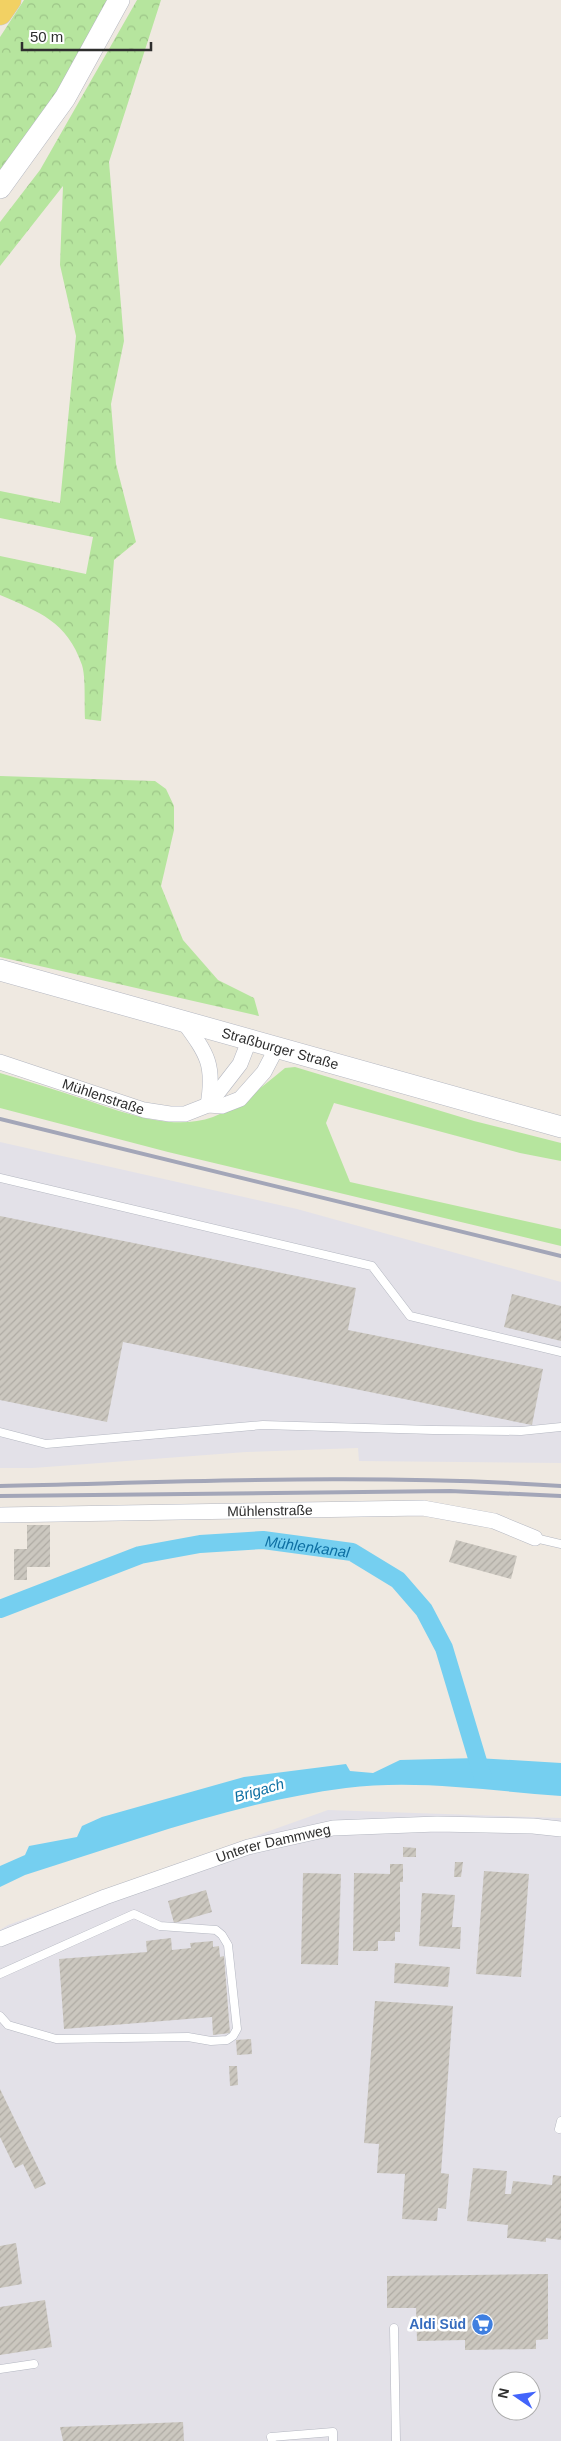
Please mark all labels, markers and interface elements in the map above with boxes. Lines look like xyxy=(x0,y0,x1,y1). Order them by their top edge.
scale bar xyxy=(22,20,151,52)
text: 50 m xyxy=(30,28,63,45)
street label: Straßburger Straße xyxy=(220,1024,341,1072)
street label: Mühlenstraße xyxy=(60,1075,147,1118)
street label: Mühlenstraße xyxy=(227,1502,313,1519)
water label: Mühlenkanal xyxy=(264,1532,351,1560)
water label: Brigach xyxy=(232,1775,286,1805)
street label: Unterer Dammweg xyxy=(214,1821,332,1866)
supermarket icon: Aldi Süd xyxy=(470,2312,494,2336)
place label: Aldi Süd xyxy=(409,2316,466,2332)
north arrow xyxy=(491,2371,541,2421)
text: N xyxy=(494,2386,512,2400)

